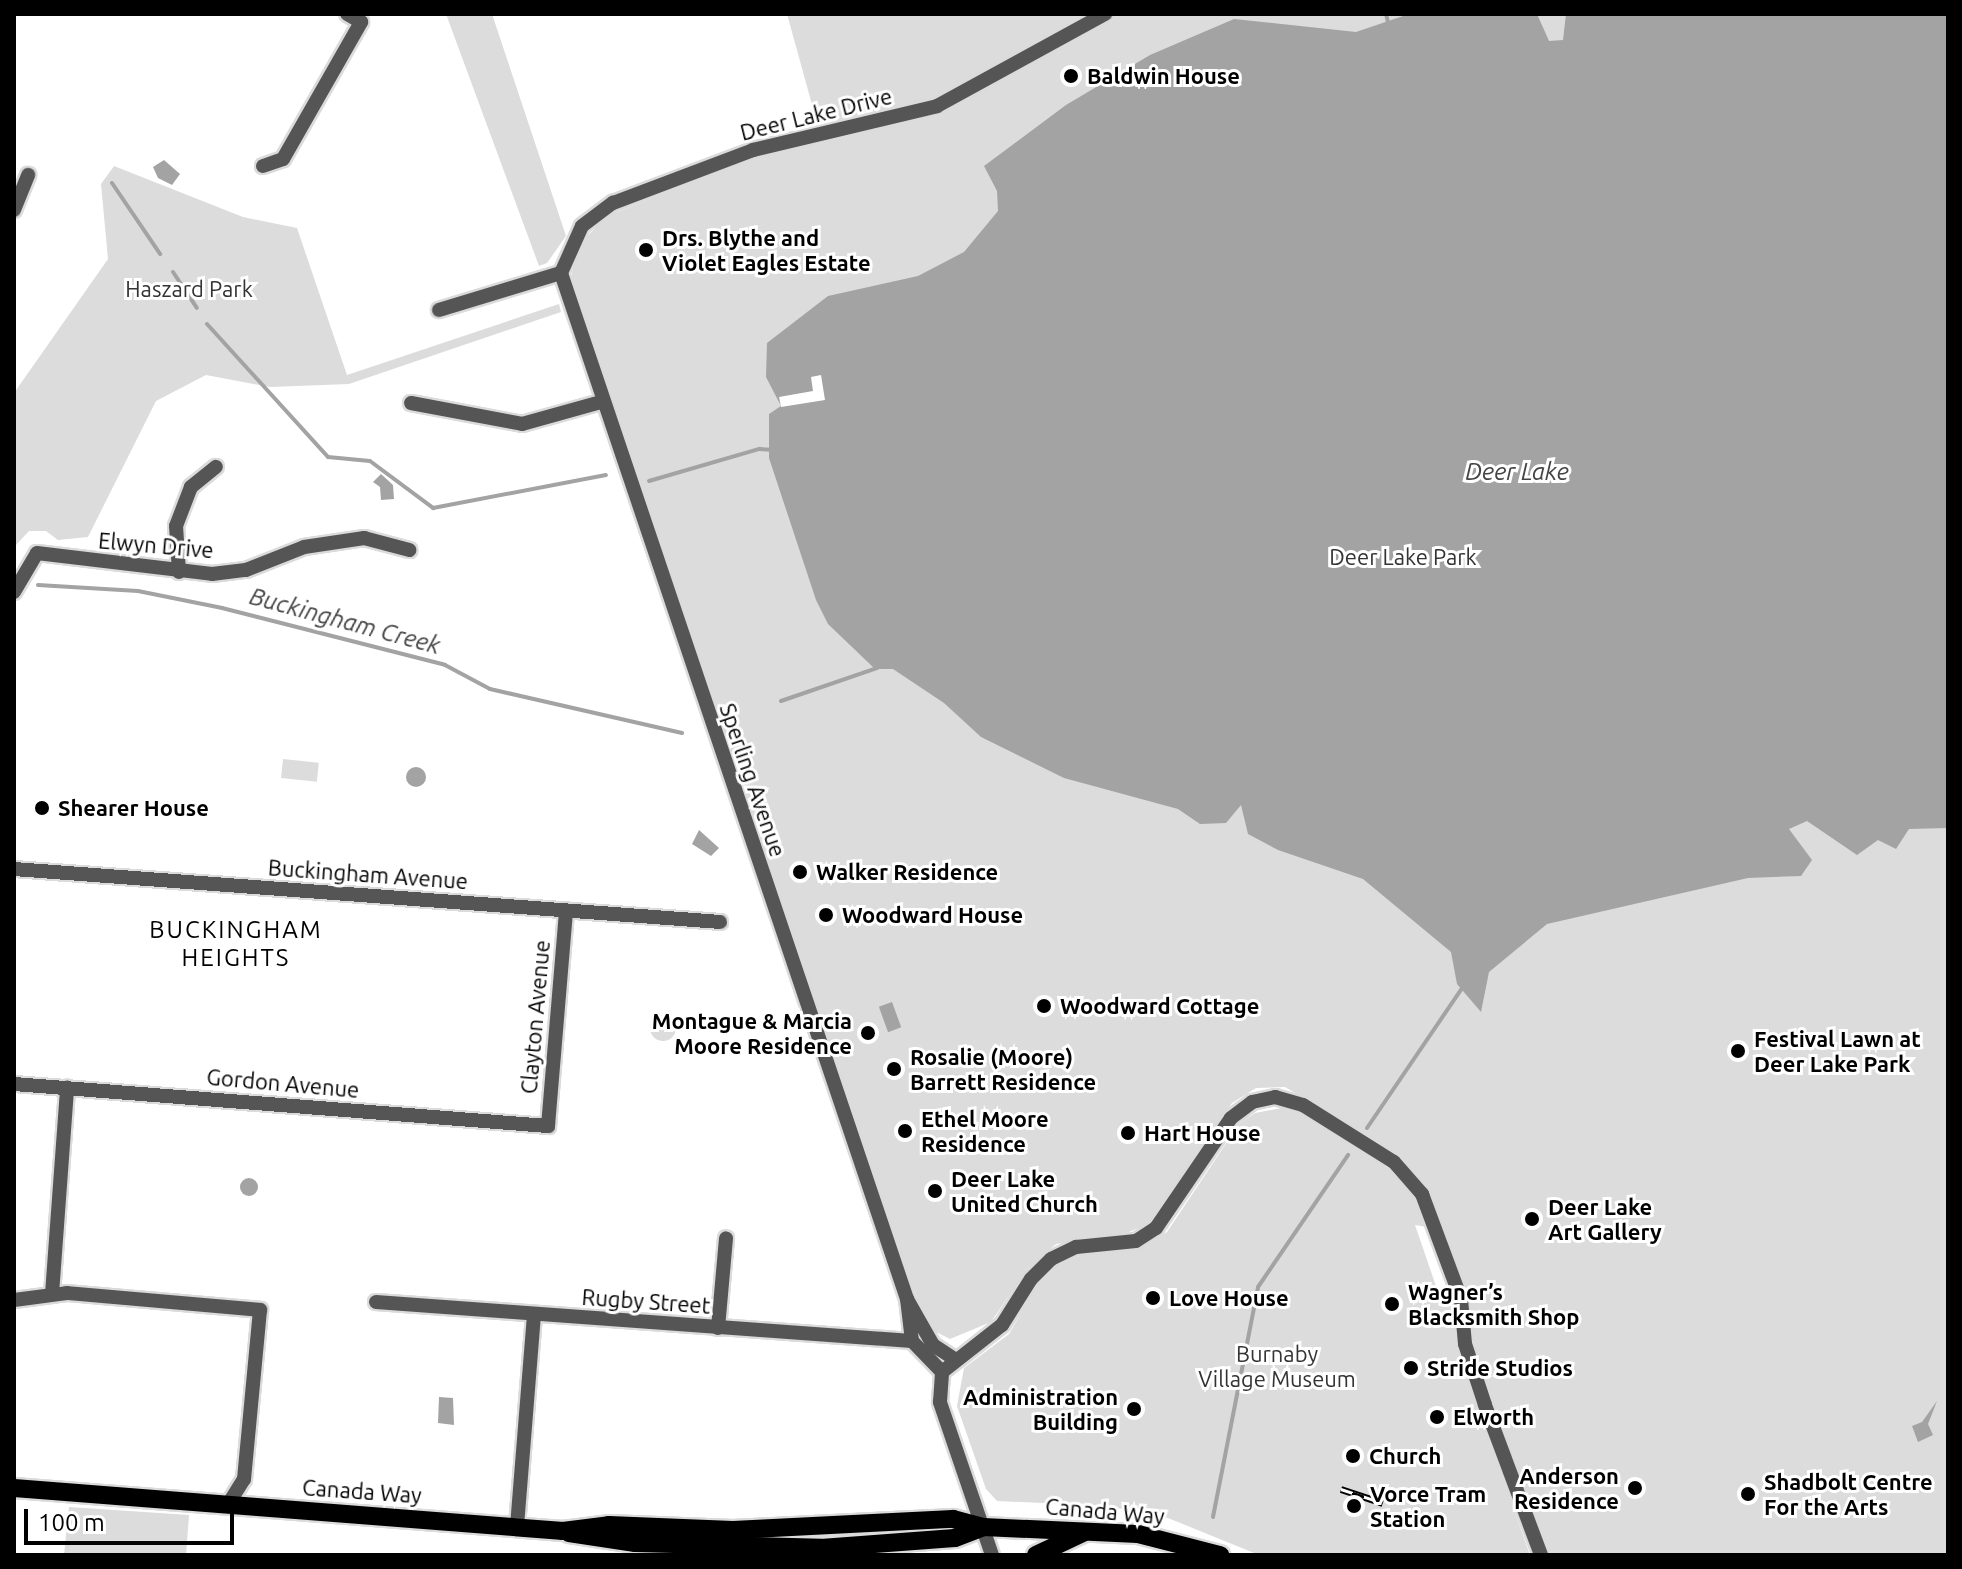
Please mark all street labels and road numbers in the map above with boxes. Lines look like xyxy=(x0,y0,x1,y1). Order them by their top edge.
street label: Deer Lake Drive xyxy=(737,82,895,146)
street label: Elwyn Drive xyxy=(97,527,215,563)
street label: Sperling Avenue xyxy=(714,700,792,860)
street label: Buckingham Avenue xyxy=(267,854,469,894)
street label: Clayton Avenue xyxy=(515,939,555,1095)
street label: Gordon Avenue xyxy=(206,1063,360,1103)
street label: Rugby Street xyxy=(581,1283,711,1319)
street label: Canada Way xyxy=(301,1474,423,1508)
street label: Canada Way xyxy=(1044,1493,1166,1529)

